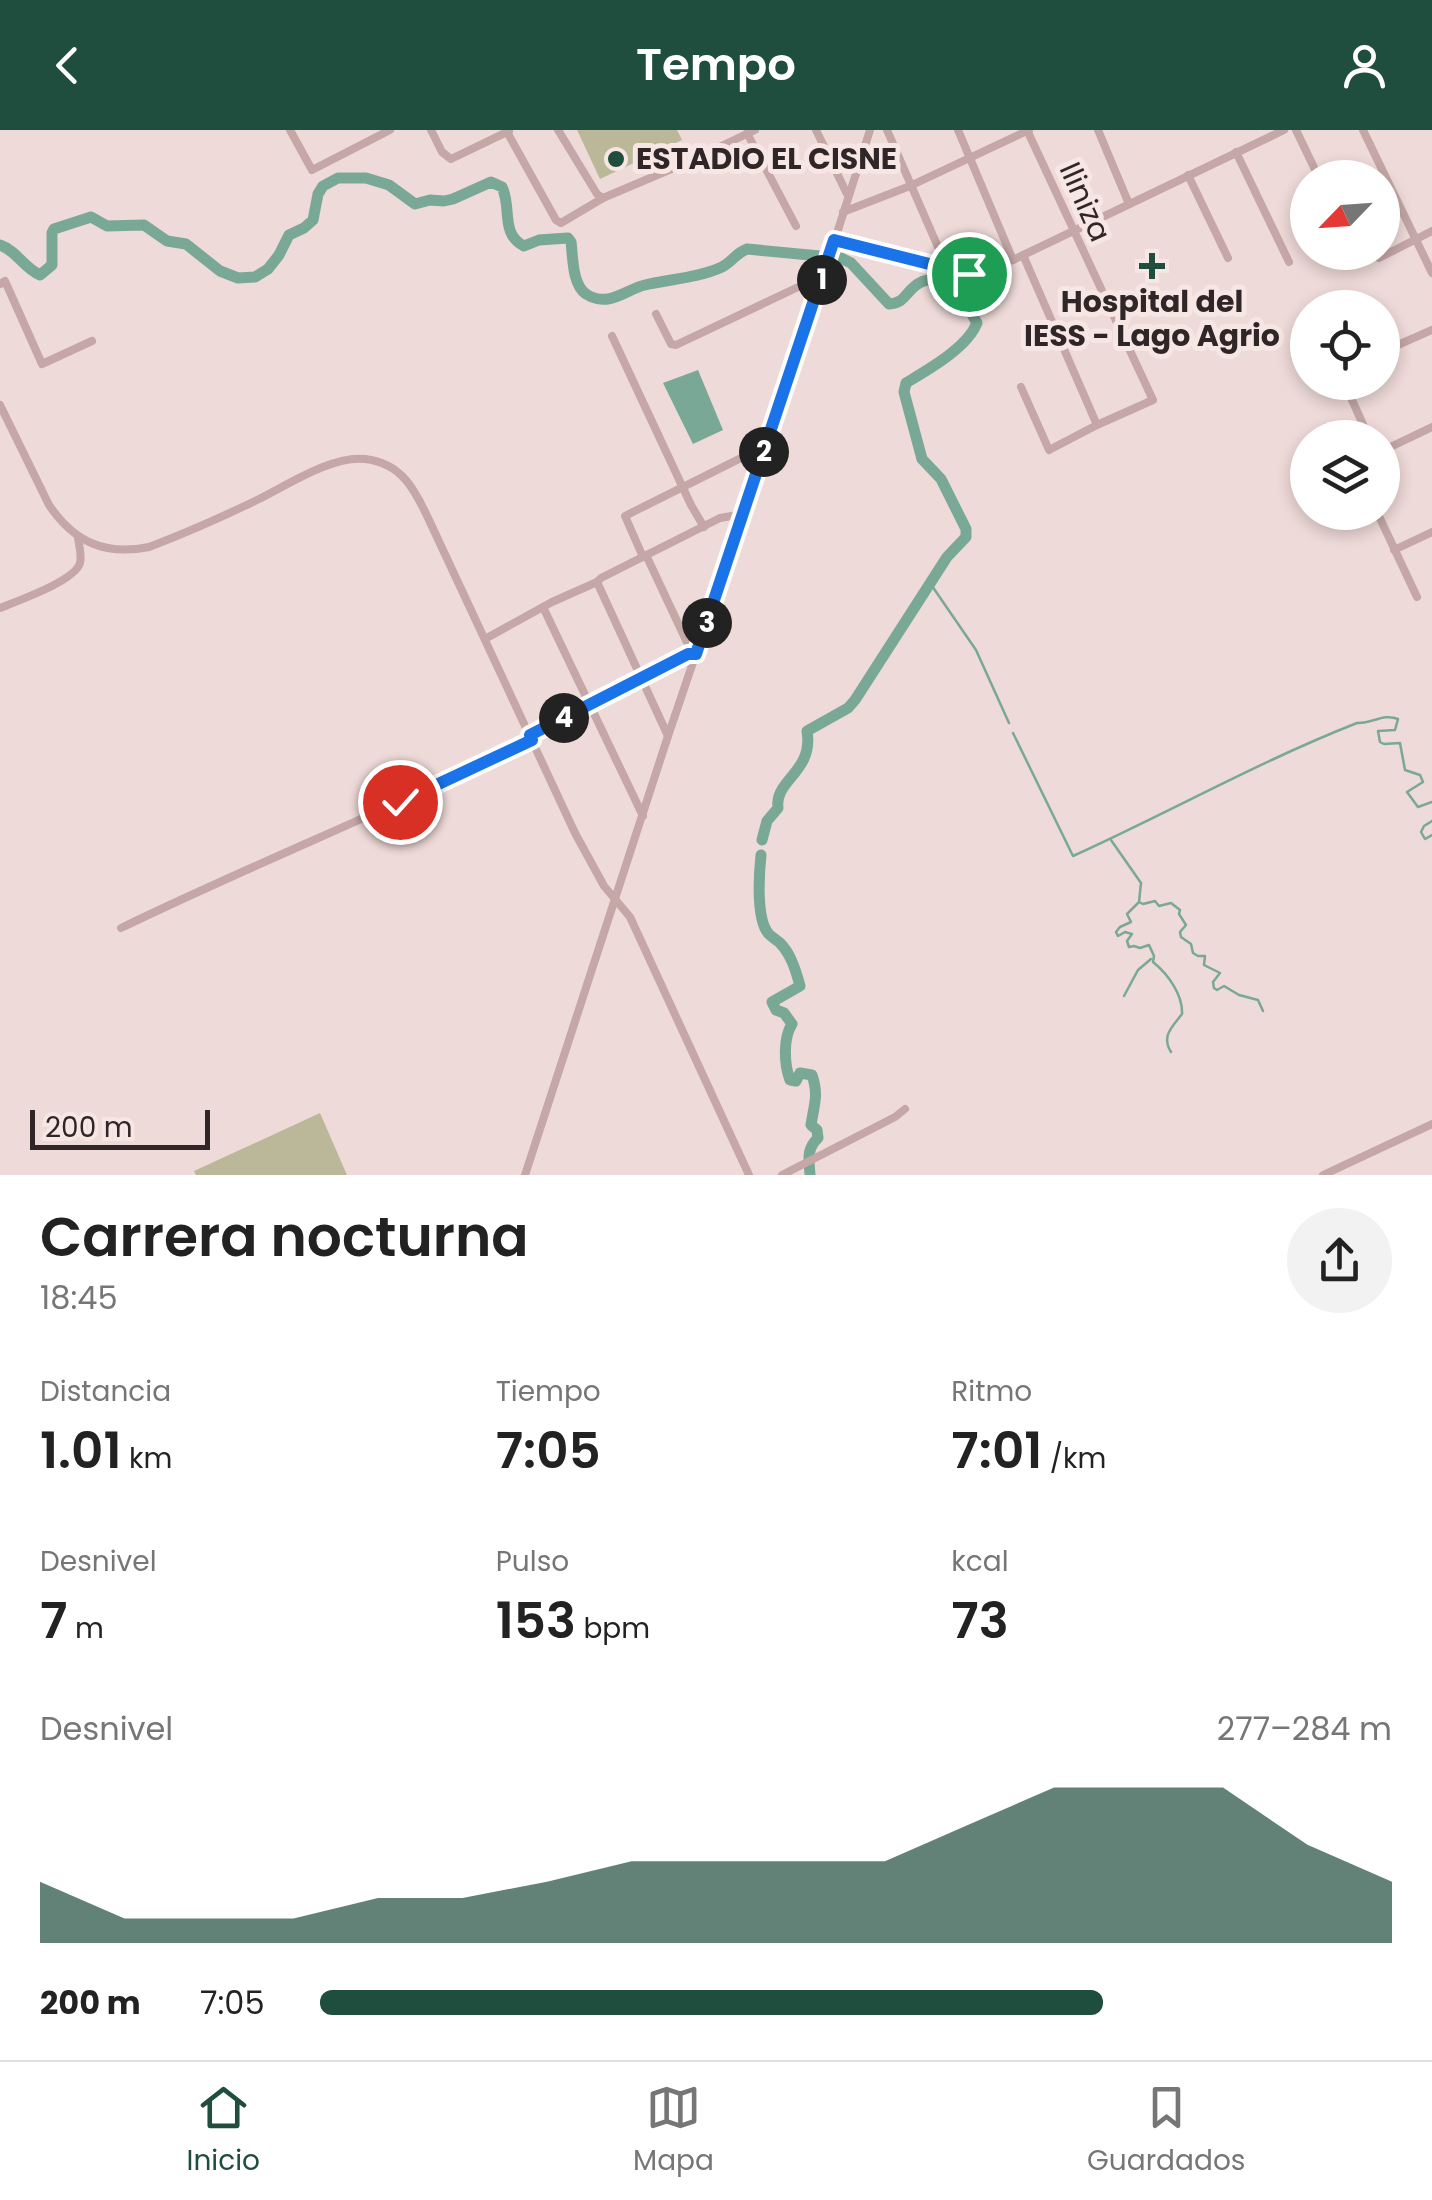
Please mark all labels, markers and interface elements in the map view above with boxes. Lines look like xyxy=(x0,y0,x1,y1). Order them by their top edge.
text: Tempo xyxy=(636,33,796,96)
icon: back xyxy=(40,38,95,93)
icon: person xyxy=(1337,38,1392,93)
place label: ESTADIO EL CISNE xyxy=(636,137,897,180)
marker: ESTADIO EL CISNE xyxy=(605,148,627,170)
street label: Iliniza xyxy=(1049,155,1122,248)
north arrow xyxy=(1290,160,1400,270)
map controls xyxy=(1290,160,1400,530)
pin xyxy=(927,232,1012,317)
icon: arrive xyxy=(942,247,997,302)
marker: Hospital del IESS - Lago Agrio xyxy=(1139,253,1165,279)
pin: 1 xyxy=(797,255,847,305)
text: 1 xyxy=(817,260,827,299)
place label: Hospital del IESS - Lago Agrio xyxy=(1024,280,1280,357)
button: locate xyxy=(1290,290,1400,400)
button: layers xyxy=(1290,420,1400,530)
pin: 2 xyxy=(739,427,789,477)
text: 2 xyxy=(756,432,772,471)
pin: 3 xyxy=(682,598,732,648)
text: 3 xyxy=(699,603,715,642)
pin: 4 xyxy=(539,693,589,743)
text: 4 xyxy=(555,698,573,737)
pin xyxy=(358,760,443,845)
icon: check xyxy=(373,775,428,830)
scale bar xyxy=(30,1105,210,1150)
text: 200 m xyxy=(45,1108,133,1147)
text: Carrera nocturna xyxy=(40,1198,529,1275)
button: share xyxy=(1287,1208,1392,1313)
text: 18:45 xyxy=(40,1275,117,1320)
text: Distancia xyxy=(40,1372,171,1411)
text: Tiempo xyxy=(496,1372,601,1411)
text: Ritmo xyxy=(951,1372,1032,1411)
text: 1.01 xyxy=(40,1415,122,1486)
text: 7:05 xyxy=(496,1415,601,1486)
text: 7:01 xyxy=(951,1415,1042,1486)
text: km xyxy=(122,1439,172,1478)
text: /km xyxy=(1042,1439,1106,1478)
text: Desnivel xyxy=(40,1542,157,1581)
text: Pulso xyxy=(496,1542,569,1581)
text: kcal xyxy=(951,1542,1009,1581)
text: 7 xyxy=(40,1585,67,1656)
text: 153 xyxy=(496,1585,576,1656)
text: 73 xyxy=(951,1585,1009,1656)
text: m xyxy=(67,1609,104,1648)
text: bpm xyxy=(576,1609,650,1648)
text: Desnivel xyxy=(40,1706,173,1751)
text: 277–284 m xyxy=(1217,1706,1392,1751)
text: 200 m xyxy=(40,1980,141,2025)
text: 7:05 xyxy=(200,1980,264,2025)
tab: Inicio xyxy=(187,2080,260,2182)
tab: Mapa xyxy=(633,2080,714,2182)
tab: Guardados xyxy=(1087,2080,1245,2182)

